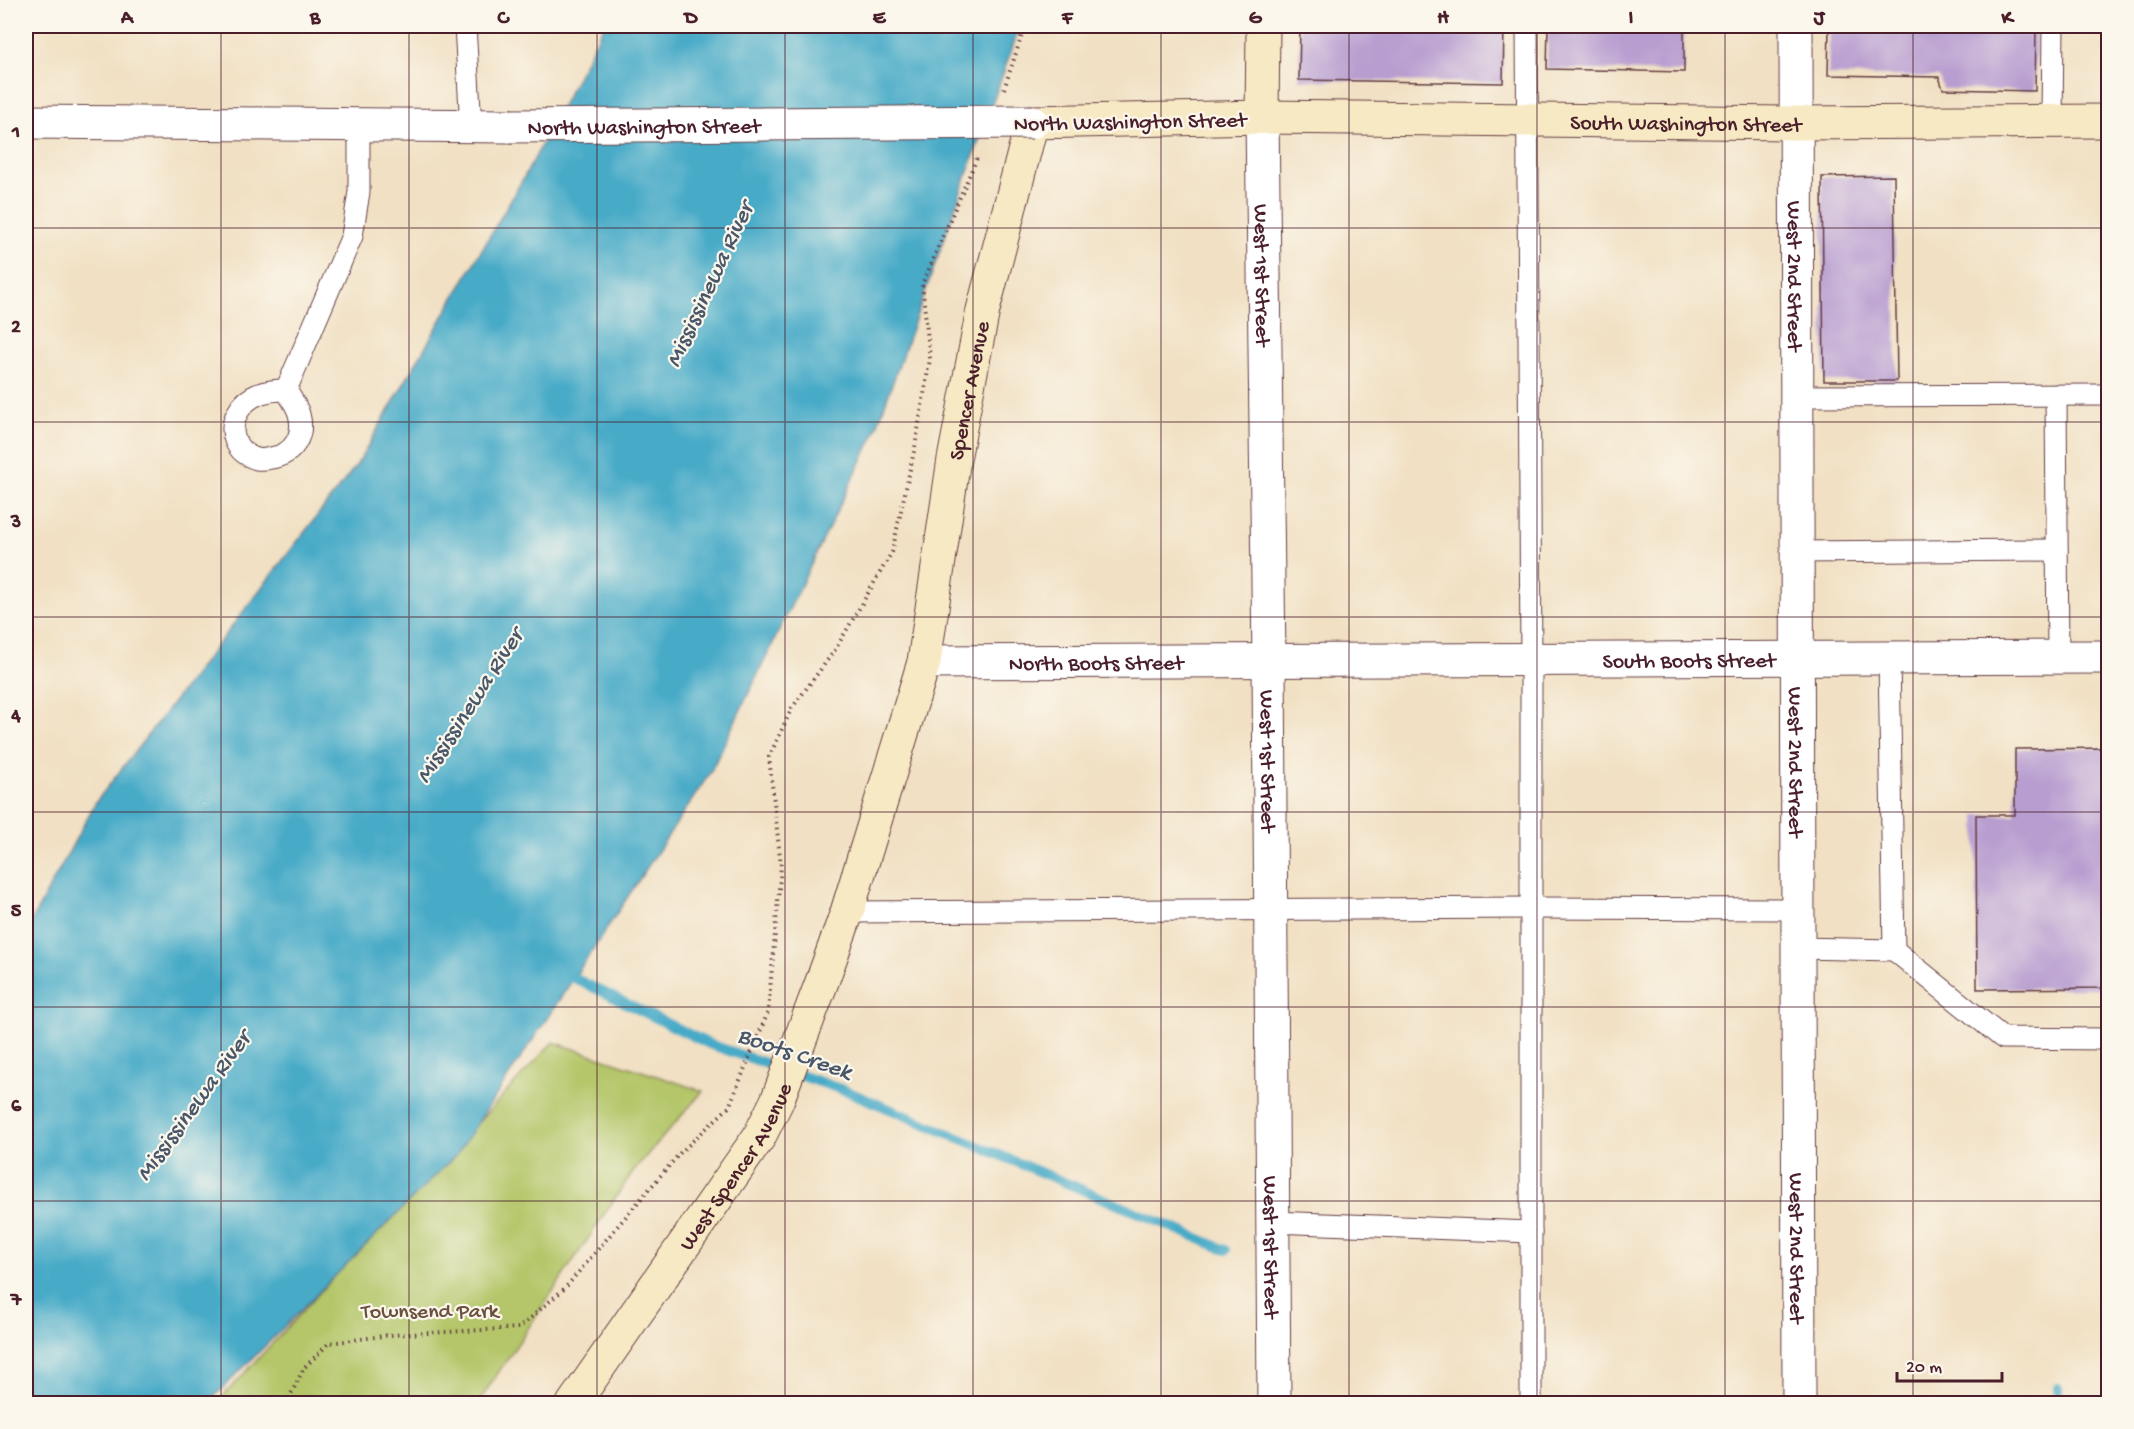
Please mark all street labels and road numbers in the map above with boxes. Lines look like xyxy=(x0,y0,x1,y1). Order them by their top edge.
street label: North Washington Street xyxy=(1013,109,1249,139)
street label: South Washington Street xyxy=(1570,111,1804,140)
street label: North Washington Street xyxy=(527,115,763,143)
street label: West 2nd Street xyxy=(1779,201,1806,353)
street label: West 1st Street xyxy=(1246,204,1274,348)
street label: Spencer Avenue xyxy=(945,319,998,463)
street label: South Boots Street xyxy=(1602,649,1778,676)
street label: North Boots Street xyxy=(1009,652,1185,679)
street label: West 2nd Street xyxy=(1780,687,1807,839)
street label: West 1st Street xyxy=(1252,690,1279,834)
street label: West Spencer Avenue xyxy=(675,1079,800,1257)
street label: West 2nd Street xyxy=(1781,1173,1808,1325)
street label: West 1st Street xyxy=(1255,1176,1282,1320)

